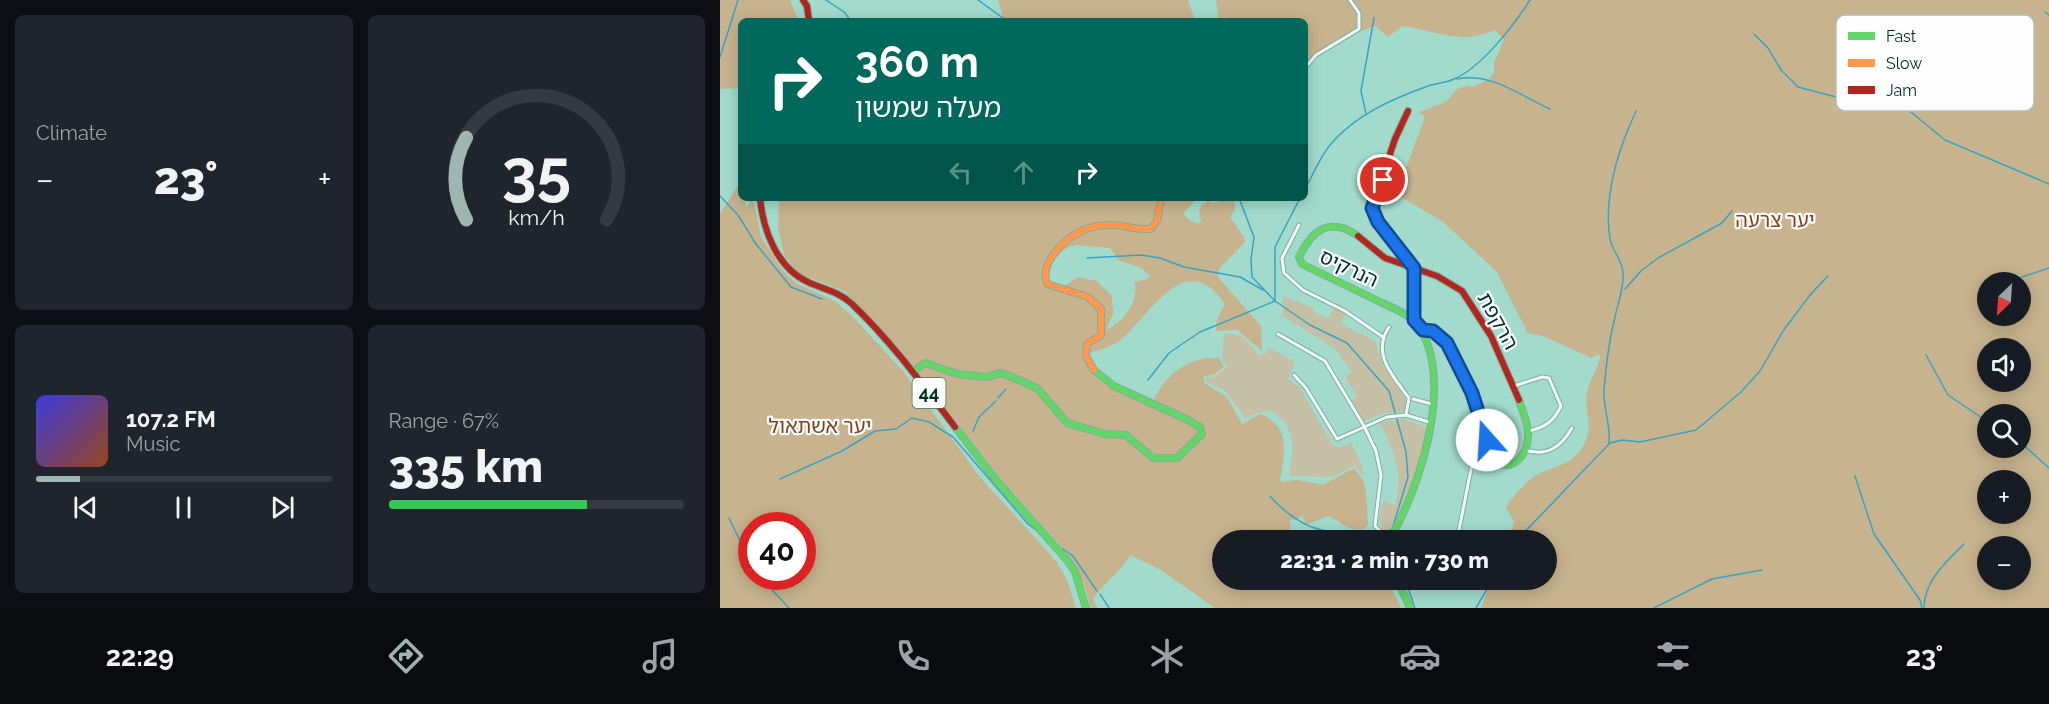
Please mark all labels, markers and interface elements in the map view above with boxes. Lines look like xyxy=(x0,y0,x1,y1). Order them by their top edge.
legend xyxy=(1836,15,2034,111)
text: Fast xyxy=(1886,27,1917,46)
text: 360 m xyxy=(855,38,979,87)
icon: right xyxy=(756,42,834,120)
text: Slow xyxy=(1886,54,1922,73)
text: Jam xyxy=(1886,81,1917,100)
text: מעלה שמשון xyxy=(855,92,1001,123)
text: Climate xyxy=(36,121,107,145)
text: 35 xyxy=(502,135,571,209)
text: 23° xyxy=(154,152,218,205)
pin xyxy=(1357,154,1408,205)
icon: left xyxy=(944,156,977,189)
icon: ahead xyxy=(1007,156,1040,189)
icon: right xyxy=(1070,156,1103,189)
text: − xyxy=(36,160,54,199)
text: + xyxy=(318,160,332,199)
icon: arrive xyxy=(1366,163,1399,196)
text: km/h xyxy=(508,205,565,230)
park label: יער צרעה xyxy=(1735,208,1815,232)
street label: הנרקיס xyxy=(1316,244,1382,292)
north arrow xyxy=(1977,272,2031,326)
map controls xyxy=(1977,272,2031,590)
street label: הרקפת xyxy=(1473,288,1523,354)
button: sound xyxy=(1977,338,2031,392)
road number: 44 xyxy=(912,378,946,408)
button: search xyxy=(1977,404,2031,458)
text: 107.2 FM xyxy=(126,406,216,432)
position arrow xyxy=(1455,408,1519,472)
text: Range · 67% xyxy=(389,409,499,433)
park label: יער אשתאול xyxy=(769,414,871,438)
text: Music xyxy=(126,432,180,456)
text: 335 km xyxy=(389,440,543,493)
button: + xyxy=(1977,470,2031,524)
icon: previous xyxy=(69,491,102,524)
icon: pause xyxy=(167,491,200,524)
icon: next xyxy=(266,491,299,524)
speed limit sign: 40 xyxy=(738,512,816,590)
button: − xyxy=(1977,536,2031,590)
text: 22:31 · 2 min · 730 m xyxy=(1280,547,1489,573)
icon: directions xyxy=(385,635,427,677)
icon: music xyxy=(639,635,681,677)
icon: phone xyxy=(892,635,934,677)
icon: climate xyxy=(1146,635,1188,677)
icon: car xyxy=(1399,635,1441,677)
icon: filters xyxy=(1652,635,1694,677)
text: 22:29 xyxy=(106,641,174,672)
text: 23° xyxy=(1906,641,1943,672)

